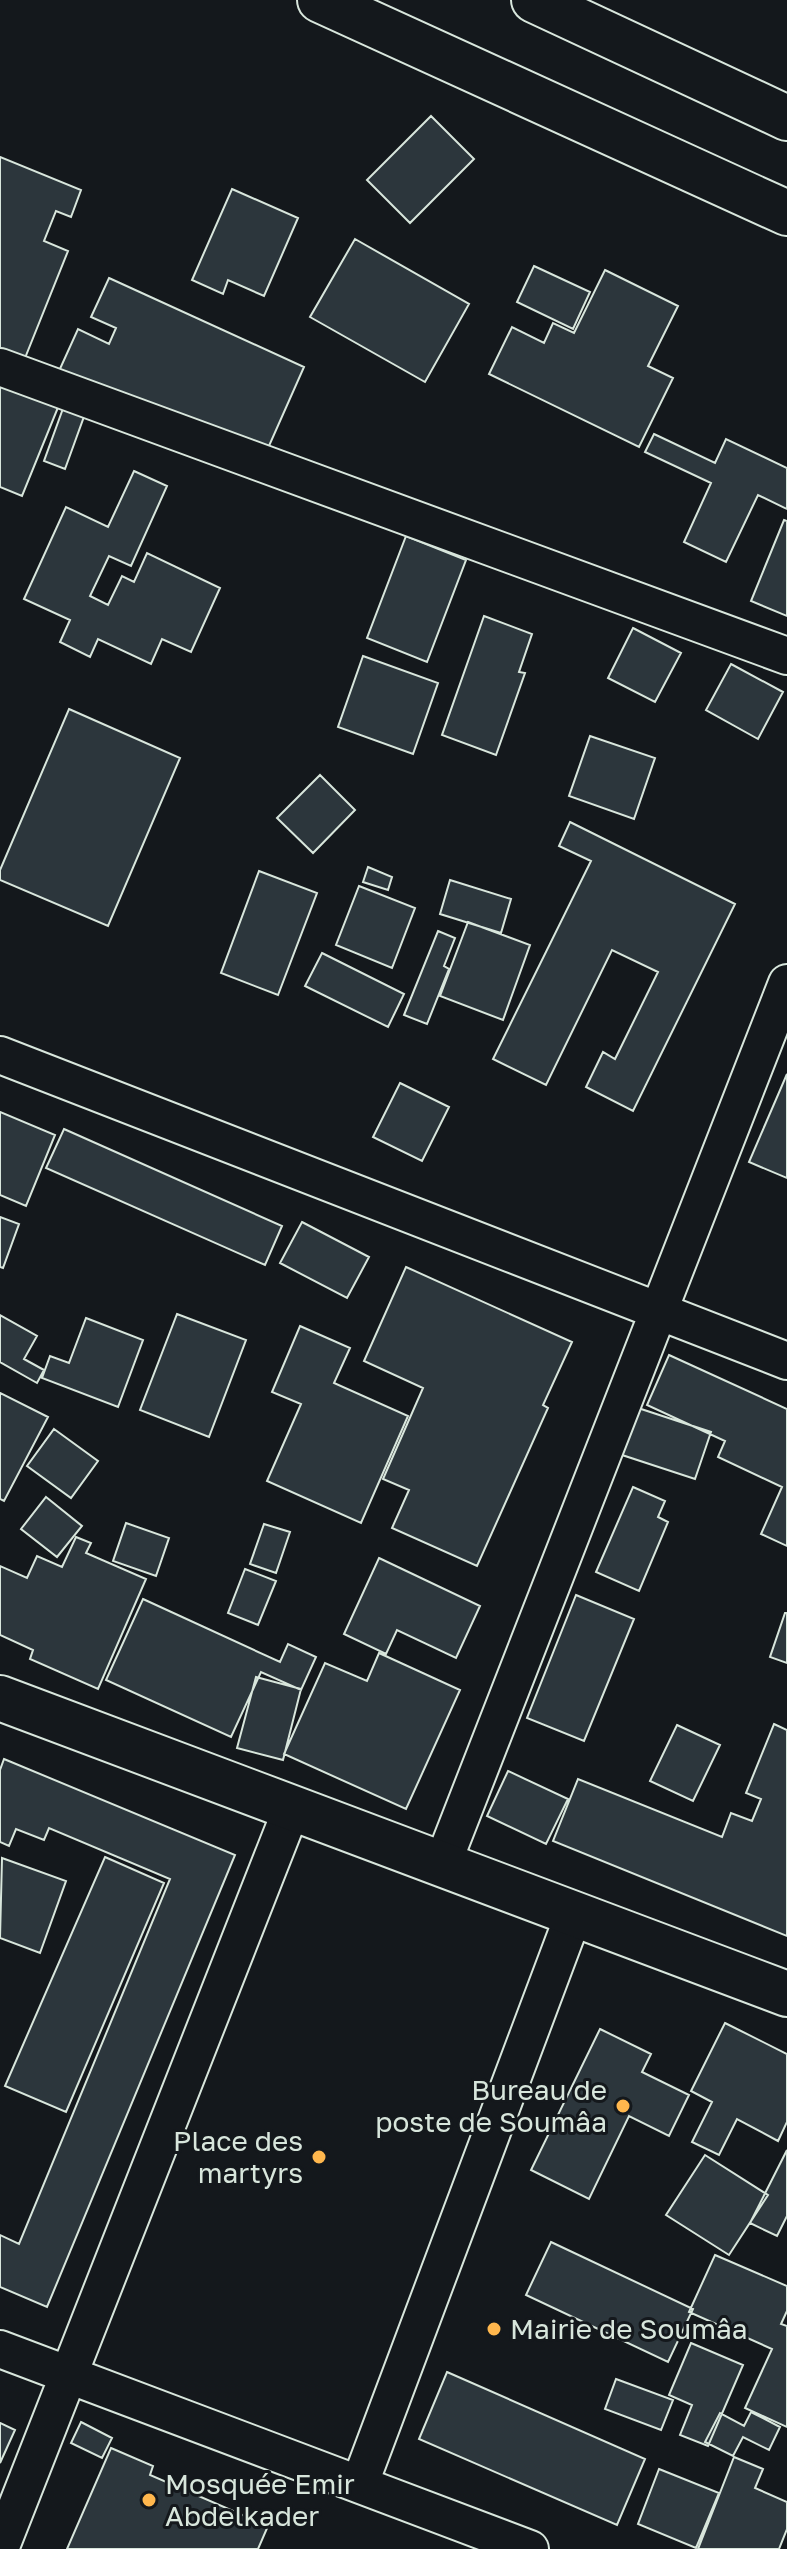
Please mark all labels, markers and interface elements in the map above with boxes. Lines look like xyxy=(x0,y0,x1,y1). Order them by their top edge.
place label: Bureau de poste de Soumâa xyxy=(375,2073,607,2138)
marker: Bureau de poste de Soumâa xyxy=(614,2097,632,2115)
place label: Place des martyrs xyxy=(173,2124,303,2189)
marker: Place des martyrs xyxy=(310,2148,328,2166)
place label: Mairie de Soumâa xyxy=(510,2312,748,2345)
marker: Mairie de Soumâa xyxy=(485,2320,503,2338)
place label: Mosquée Emir Abdelkader xyxy=(165,2467,355,2532)
marker: Mosquée Emir Abdelkader xyxy=(140,2491,158,2509)

